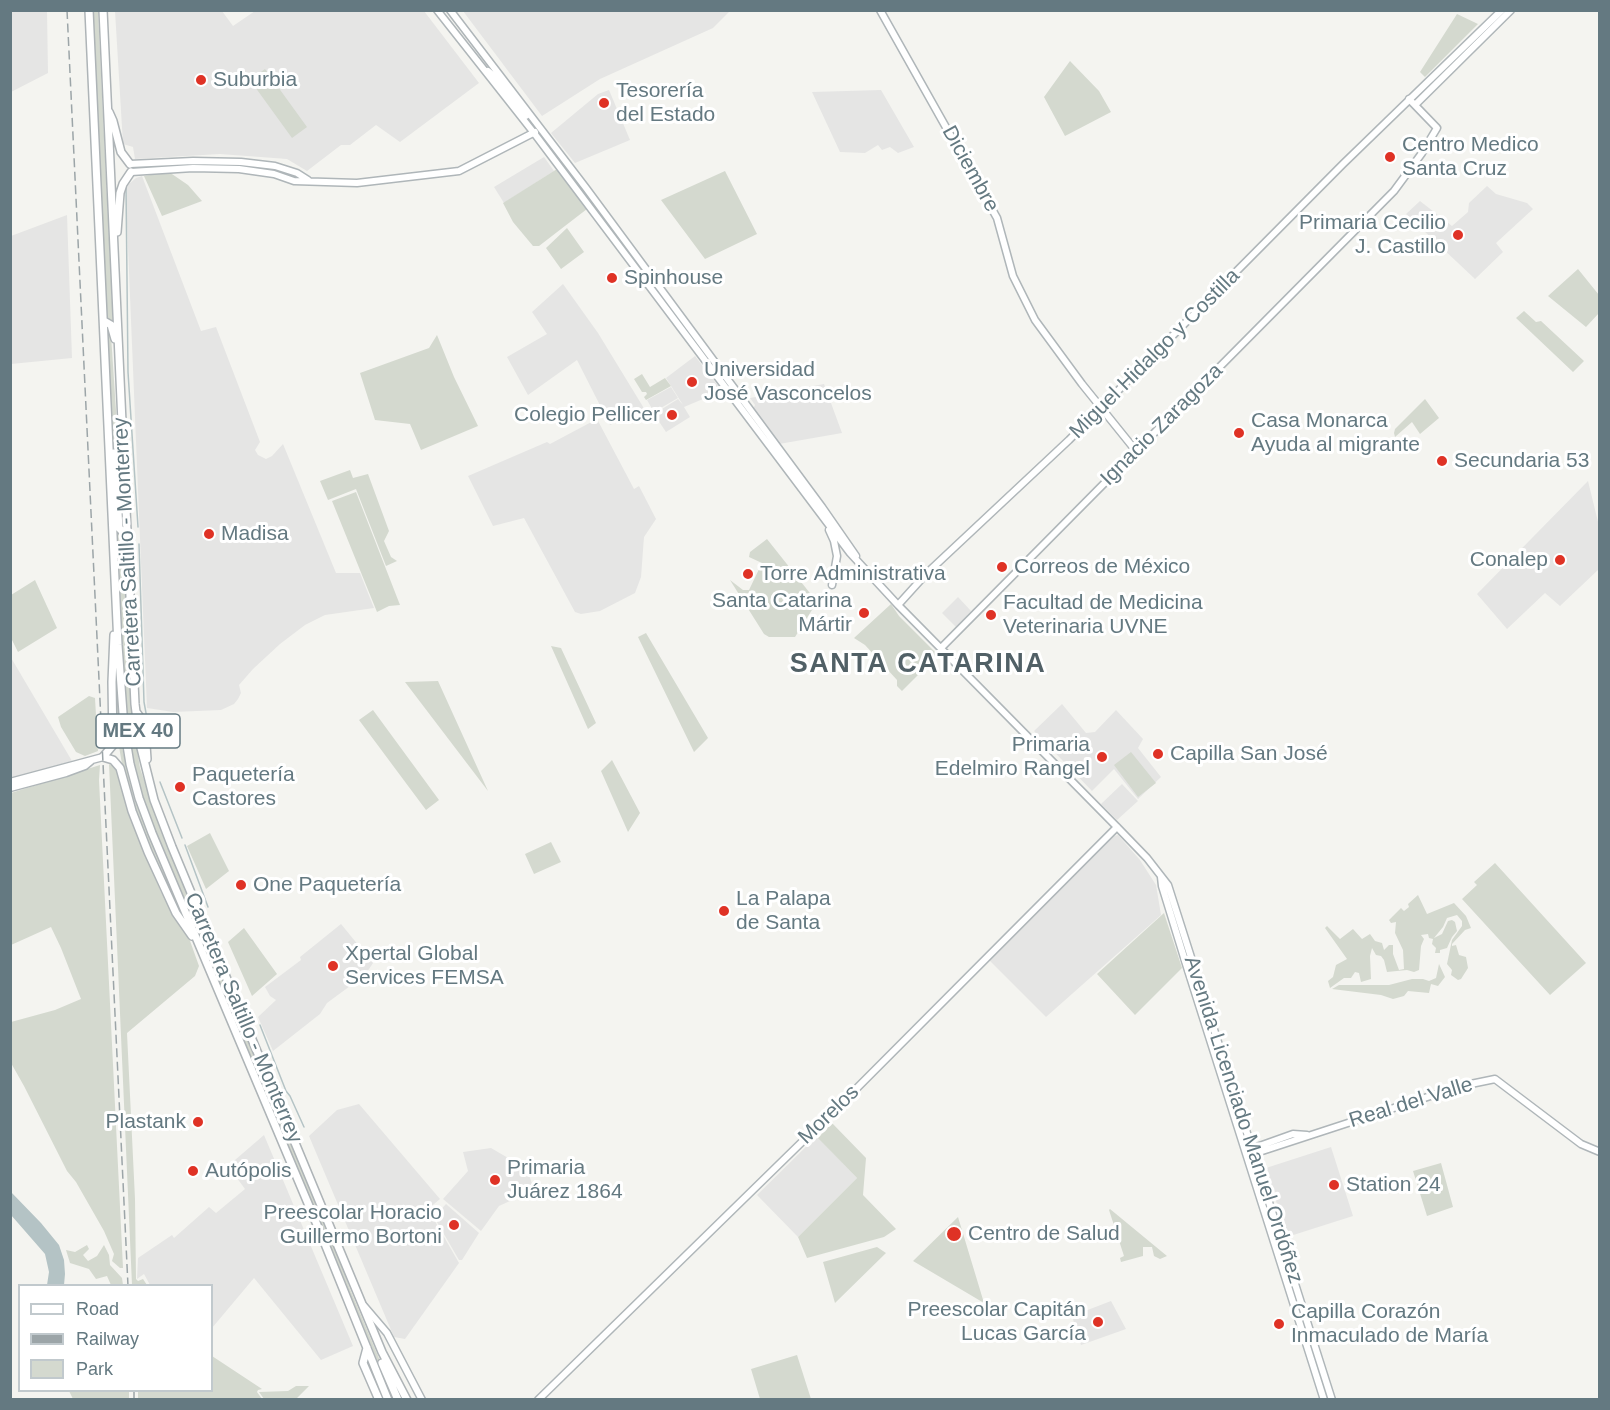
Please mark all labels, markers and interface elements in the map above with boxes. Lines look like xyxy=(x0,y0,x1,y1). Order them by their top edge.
place label: Suburbia xyxy=(213,67,297,93)
marker: Suburbia xyxy=(194,73,208,87)
place label: Tesorería del Estado xyxy=(616,78,715,128)
marker: Tesorería del Estado xyxy=(597,96,611,110)
street label: Diciembre xyxy=(936,122,1004,216)
place label: Centro Medico Santa Cruz xyxy=(1402,132,1539,182)
marker: Centro Medico Santa Cruz xyxy=(1383,150,1397,164)
place label: Primaria Cecilio J. Castillo xyxy=(1299,210,1446,260)
marker: Primaria Cecilio J. Castillo xyxy=(1451,228,1465,242)
street label: Miguel Hidalgo y Costilla xyxy=(1065,264,1245,444)
place label: Spinhouse xyxy=(624,265,723,291)
marker: Spinhouse xyxy=(605,271,619,285)
place label: Universidad José Vasconcelos xyxy=(704,357,872,407)
street label: Ignacio Zaragoza xyxy=(1096,359,1228,491)
marker: Universidad José Vasconcelos xyxy=(685,375,699,389)
place label: Colegio Pellicer xyxy=(514,402,660,428)
marker: Colegio Pellicer xyxy=(665,408,679,422)
place label: Casa Monarca Ayuda al migrante xyxy=(1251,408,1420,458)
street label: Carretera Saltillo - Monterrey xyxy=(108,417,148,687)
marker: Casa Monarca Ayuda al migrante xyxy=(1232,426,1246,440)
place label: Secundaria 53 xyxy=(1454,448,1589,474)
marker: Secundaria 53 xyxy=(1435,454,1449,468)
place label: Madisa xyxy=(221,521,289,547)
marker: Madisa xyxy=(202,527,216,541)
place label: Conalep xyxy=(1470,547,1548,573)
marker: Conalep xyxy=(1553,553,1567,567)
place label: Correos de México xyxy=(1014,554,1190,580)
marker: Correos de México xyxy=(995,560,1009,574)
place label: Torre Administrativa xyxy=(760,561,946,587)
marker: Torre Administrativa xyxy=(741,567,755,581)
place label: Santa Catarina Mártir xyxy=(712,588,852,638)
place label: Facultad de Medicina Veterinaria UVNE xyxy=(1003,590,1203,640)
marker: Santa Catarina Mártir xyxy=(857,606,871,620)
marker: Facultad de Medicina Veterinaria UVNE xyxy=(984,608,998,622)
district label: SANTA CATARINA xyxy=(790,649,1046,681)
road number: MEX 40 xyxy=(96,714,180,748)
place label: Primaria Edelmiro Rangel xyxy=(935,732,1090,782)
place label: Capilla San José xyxy=(1170,741,1328,767)
marker: Capilla San José xyxy=(1151,747,1165,761)
marker: Primaria Edelmiro Rangel xyxy=(1095,750,1109,764)
place label: Paquetería Castores xyxy=(192,762,295,812)
marker: Paquetería Castores xyxy=(173,780,187,794)
place label: One Paquetería xyxy=(253,872,401,898)
marker: One Paquetería xyxy=(234,878,248,892)
place label: La Palapa de Santa xyxy=(736,886,831,936)
street label: Carretera Saltillo - Monterrey xyxy=(179,889,307,1147)
marker: La Palapa de Santa xyxy=(717,904,731,918)
place label: Xpertal Global Services FEMSA xyxy=(345,941,504,991)
street label: Avenida Licenciado Manuel Ordóñez xyxy=(1178,953,1308,1287)
marker: Xpertal Global Services FEMSA xyxy=(326,959,340,973)
street label: Real del Valle xyxy=(1346,1072,1476,1134)
street label: Morelos xyxy=(793,1080,865,1150)
place label: Plastank xyxy=(105,1109,186,1135)
marker: Plastank xyxy=(191,1115,205,1129)
place label: Primaria Juárez 1864 xyxy=(507,1155,623,1205)
place label: Autópolis xyxy=(205,1158,291,1184)
marker: Autópolis xyxy=(186,1164,200,1178)
place label: Station 24 xyxy=(1346,1172,1441,1198)
marker: Primaria Juárez 1864 xyxy=(488,1173,502,1187)
marker: Station 24 xyxy=(1327,1178,1341,1192)
place label: Preescolar Horacio Guillermo Bortoni xyxy=(263,1200,442,1250)
marker: Preescolar Horacio Guillermo Bortoni xyxy=(447,1218,461,1232)
place label: Centro de Salud xyxy=(968,1221,1120,1247)
marker: Centro de Salud xyxy=(945,1225,963,1243)
legend xyxy=(18,1284,213,1392)
place label: Preescolar Capitán Lucas García xyxy=(907,1297,1086,1347)
text: Road xyxy=(76,1299,119,1319)
place label: Capilla Corazón Inmaculado de María xyxy=(1291,1299,1488,1349)
marker: Preescolar Capitán Lucas García xyxy=(1091,1315,1105,1329)
marker: Capilla Corazón Inmaculado de María xyxy=(1272,1317,1286,1331)
text: Railway xyxy=(76,1329,139,1349)
text: Park xyxy=(76,1359,113,1379)

